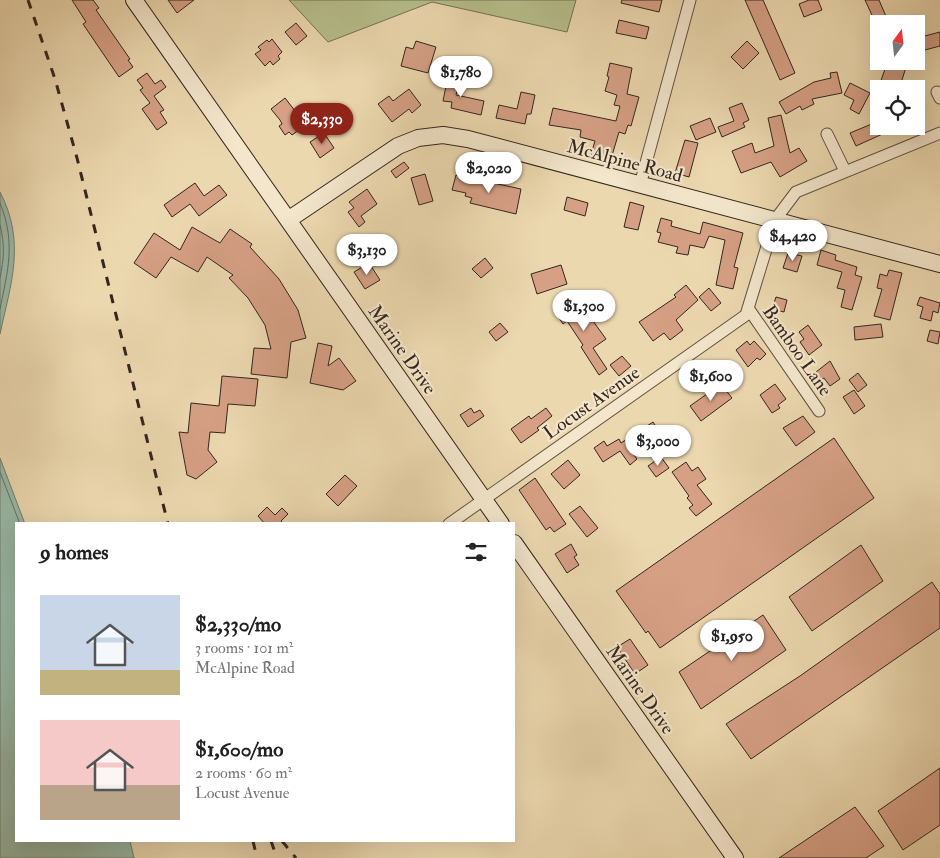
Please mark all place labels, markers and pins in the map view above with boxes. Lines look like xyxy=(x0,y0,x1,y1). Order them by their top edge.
pin: $1,780 xyxy=(420,56,502,98)
pin: $2,330 xyxy=(281,102,363,145)
pin: $2,020 xyxy=(448,152,530,194)
pin: $4,420 xyxy=(752,220,834,262)
pin: $3,130 xyxy=(326,234,408,276)
pin: $1,300 xyxy=(543,290,625,332)
pin: $1,600 xyxy=(670,360,752,402)
pin: $3,000 xyxy=(617,424,699,467)
pin: $1,950 xyxy=(691,620,773,662)

